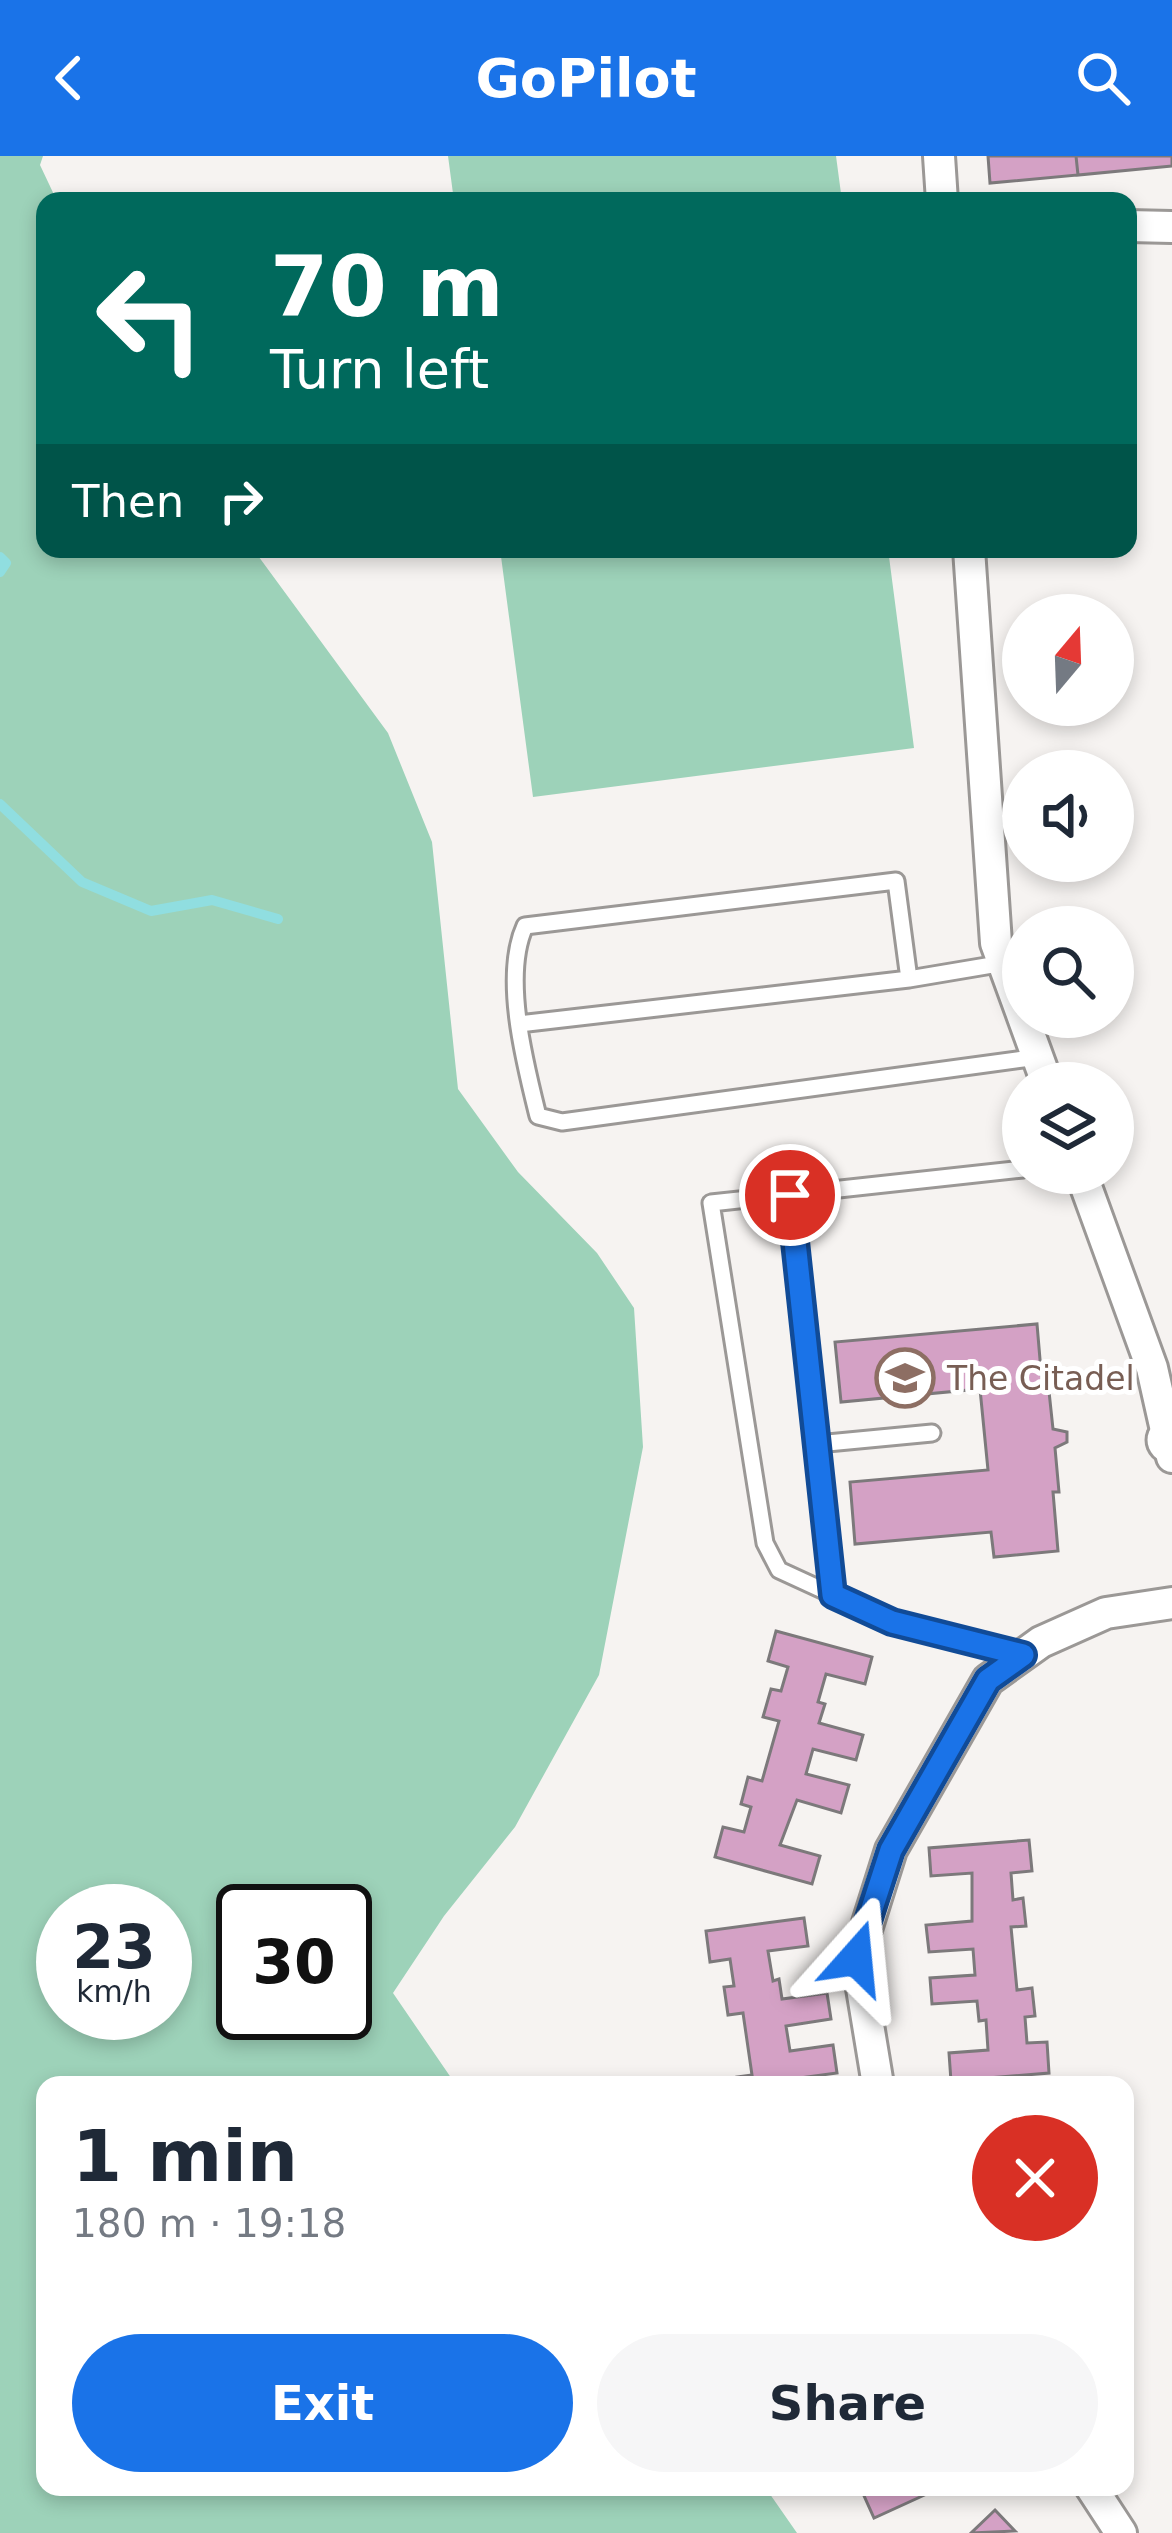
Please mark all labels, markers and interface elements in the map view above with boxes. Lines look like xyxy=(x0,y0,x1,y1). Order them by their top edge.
icon: back xyxy=(36,45,102,111)
icon: search xyxy=(1070,45,1136,111)
text: GoPilot xyxy=(476,47,696,110)
text: 70 m xyxy=(270,238,504,336)
icon: left xyxy=(72,240,228,396)
text: Turn left xyxy=(270,338,489,401)
icon: right xyxy=(208,468,274,534)
text: Then xyxy=(72,475,184,528)
north arrow xyxy=(1002,594,1134,726)
map controls xyxy=(1002,594,1134,1194)
button: sound xyxy=(1002,750,1134,882)
button: search xyxy=(1002,906,1134,1038)
button: layers xyxy=(1002,1062,1134,1194)
pin xyxy=(739,1144,841,1246)
icon: arrive xyxy=(757,1162,823,1228)
school or university icon: The Citadel xyxy=(874,1347,936,1409)
place label: The Citadel xyxy=(946,1359,1135,1398)
speed limit sign: 30 xyxy=(216,1884,372,2040)
position arrow xyxy=(793,1895,919,2021)
text: 23 xyxy=(72,1912,156,1982)
text: km/h xyxy=(76,1974,152,2009)
text: 1 min xyxy=(72,2114,298,2198)
button: close xyxy=(972,2115,1098,2241)
text: 180 m · 19:18 xyxy=(72,2201,346,2246)
button: Exit xyxy=(72,2334,573,2472)
button: Share xyxy=(597,2334,1098,2472)

